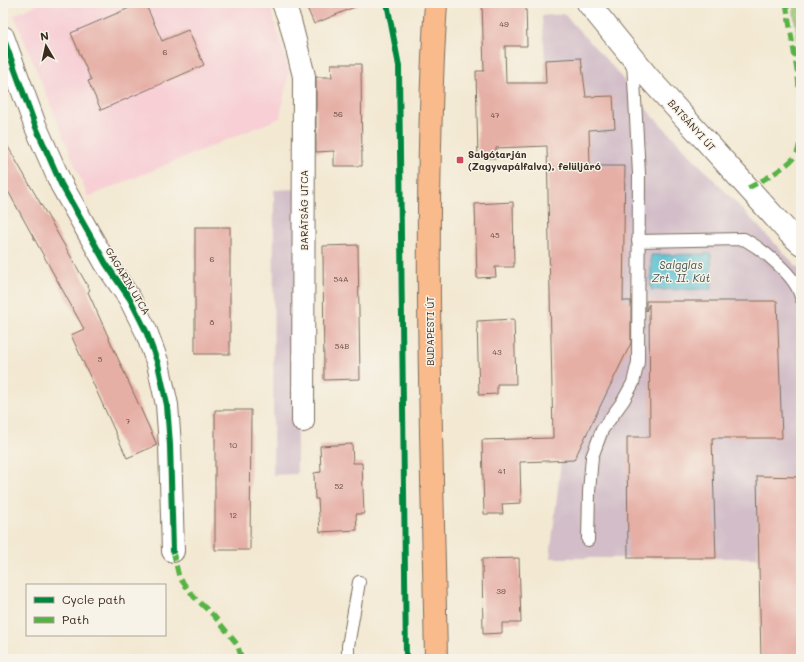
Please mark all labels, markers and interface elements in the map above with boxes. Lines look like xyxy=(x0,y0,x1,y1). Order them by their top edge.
house number: 49 xyxy=(499,19,509,29)
north arrow xyxy=(26,26,66,66)
text: N xyxy=(39,28,50,44)
house number: 6 xyxy=(163,47,168,57)
street label: BATSÁNYI ÚT xyxy=(665,96,719,154)
house number: 56 xyxy=(333,109,343,119)
house number: 47 xyxy=(490,110,500,120)
place label: Salgótarján (Zagyvapálfalva), felüljáró xyxy=(468,147,601,173)
marker: Salgótarján (Zagyvapálfalva), felüljáró xyxy=(455,155,465,165)
street label: BARÁTSÁG UTCA xyxy=(297,170,311,250)
house number: 45 xyxy=(490,230,500,240)
street label: GAGARIN UTCA xyxy=(102,245,154,317)
house number: 6 xyxy=(210,254,215,264)
water label: Salgglas Zrt. II. Kút xyxy=(652,257,710,285)
house number: 54A xyxy=(334,274,348,284)
street label: BUDAPESTI ÚT xyxy=(423,296,437,366)
house number: 8 xyxy=(210,317,215,327)
house number: 54B xyxy=(335,341,349,351)
house number: 43 xyxy=(492,347,502,357)
house number: 5 xyxy=(98,354,103,364)
house number: 7 xyxy=(126,416,131,426)
house number: 10 xyxy=(229,440,237,450)
house number: 41 xyxy=(498,466,506,476)
house number: 52 xyxy=(334,481,344,491)
house number: 12 xyxy=(229,510,237,520)
legend xyxy=(26,584,166,636)
house number: 39 xyxy=(496,586,506,596)
text: Cycle path xyxy=(62,591,125,607)
text: Path xyxy=(62,611,89,627)

